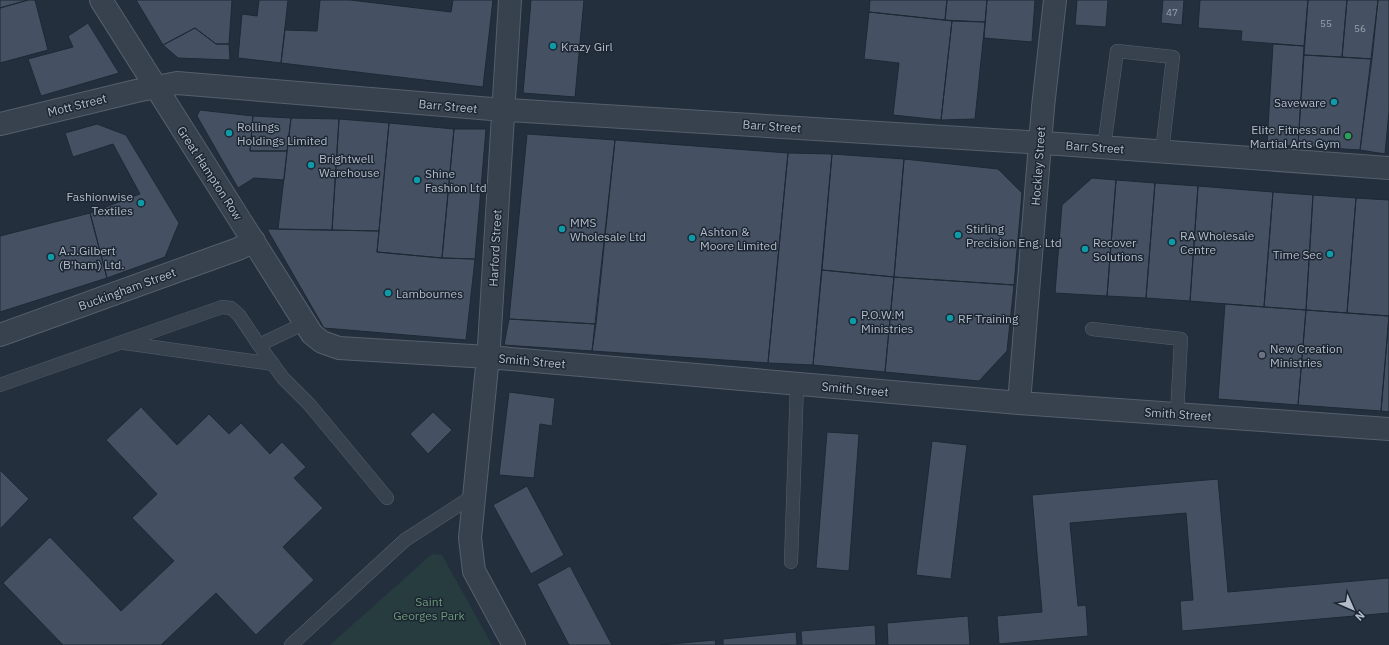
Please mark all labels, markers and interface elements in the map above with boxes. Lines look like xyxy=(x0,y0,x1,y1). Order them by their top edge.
house number: 47 xyxy=(1166,6,1178,19)
house number: 55 xyxy=(1320,17,1332,30)
house number: 56 xyxy=(1354,22,1366,35)
place label: Krazy Girl xyxy=(561,39,613,54)
marker: Krazy Girl xyxy=(548,41,558,51)
street label: Mott Street xyxy=(46,90,108,120)
place label: Saveware xyxy=(1274,95,1326,110)
street label: Barr Street xyxy=(418,96,478,116)
marker: Saveware xyxy=(1329,97,1339,107)
street label: Barr Street xyxy=(742,116,802,136)
place label: Rollings Holdings Limited xyxy=(237,119,327,148)
place label: Elite Fitness and Martial Arts Gym xyxy=(1250,122,1340,151)
street label: Great Hampton Row xyxy=(174,123,246,223)
street label: Hockley Street xyxy=(1028,126,1048,206)
marker: Rollings Holdings Limited xyxy=(224,128,234,138)
marker: Elite Fitness and Martial Arts Gym xyxy=(1343,131,1353,141)
street label: Barr Street xyxy=(1065,137,1125,157)
place label: Brightwell Warehouse xyxy=(319,151,380,180)
marker: Brightwell Warehouse xyxy=(306,160,316,170)
place label: Shine Fashion Ltd xyxy=(425,166,487,195)
marker: Shine Fashion Ltd xyxy=(412,175,422,185)
place label: Fashionwise Textiles xyxy=(67,189,133,218)
marker: Fashionwise Textiles xyxy=(136,198,146,208)
street label: Harford Street xyxy=(485,209,505,287)
place label: MMS Wholesale Ltd xyxy=(570,215,646,244)
place label: Stirling Precision Eng. Ltd xyxy=(966,221,1062,250)
marker: MMS Wholesale Ltd xyxy=(557,224,567,234)
place label: Ashton & Moore Limited xyxy=(700,224,777,253)
place label: RA Wholesale Centre xyxy=(1180,228,1255,257)
marker: Stirling Precision Eng. Ltd xyxy=(953,230,963,240)
marker: Ashton & Moore Limited xyxy=(687,233,697,243)
place label: Recover Solutions xyxy=(1093,235,1144,264)
marker: RA Wholesale Centre xyxy=(1167,237,1177,247)
place label: A.J.Gilbert (B'ham) Ltd. xyxy=(59,243,125,272)
marker: Recover Solutions xyxy=(1080,244,1090,254)
place label: Time Sec xyxy=(1273,247,1322,262)
marker: Time Sec xyxy=(1325,249,1335,259)
marker: A.J.Gilbert (B'ham) Ltd. xyxy=(46,252,56,262)
street label: Buckingham Street xyxy=(76,264,178,314)
place label: Lambournes xyxy=(396,286,463,301)
marker: Lambournes xyxy=(383,288,393,298)
place label: P.O.W.M Ministries xyxy=(861,307,914,336)
place label: RF Training xyxy=(958,311,1019,326)
marker: RF Training xyxy=(945,313,955,323)
marker: P.O.W.M Ministries xyxy=(848,316,858,326)
place label: New Creation Ministries xyxy=(1270,341,1343,370)
marker: New Creation Ministries xyxy=(1257,350,1267,360)
street label: Smith Street xyxy=(498,351,566,371)
street label: Smith Street xyxy=(821,379,889,399)
street label: Smith Street xyxy=(1144,404,1212,424)
north arrow xyxy=(1333,589,1373,629)
park label: Saint Georges Park xyxy=(393,594,465,623)
text: N xyxy=(1352,608,1368,624)

